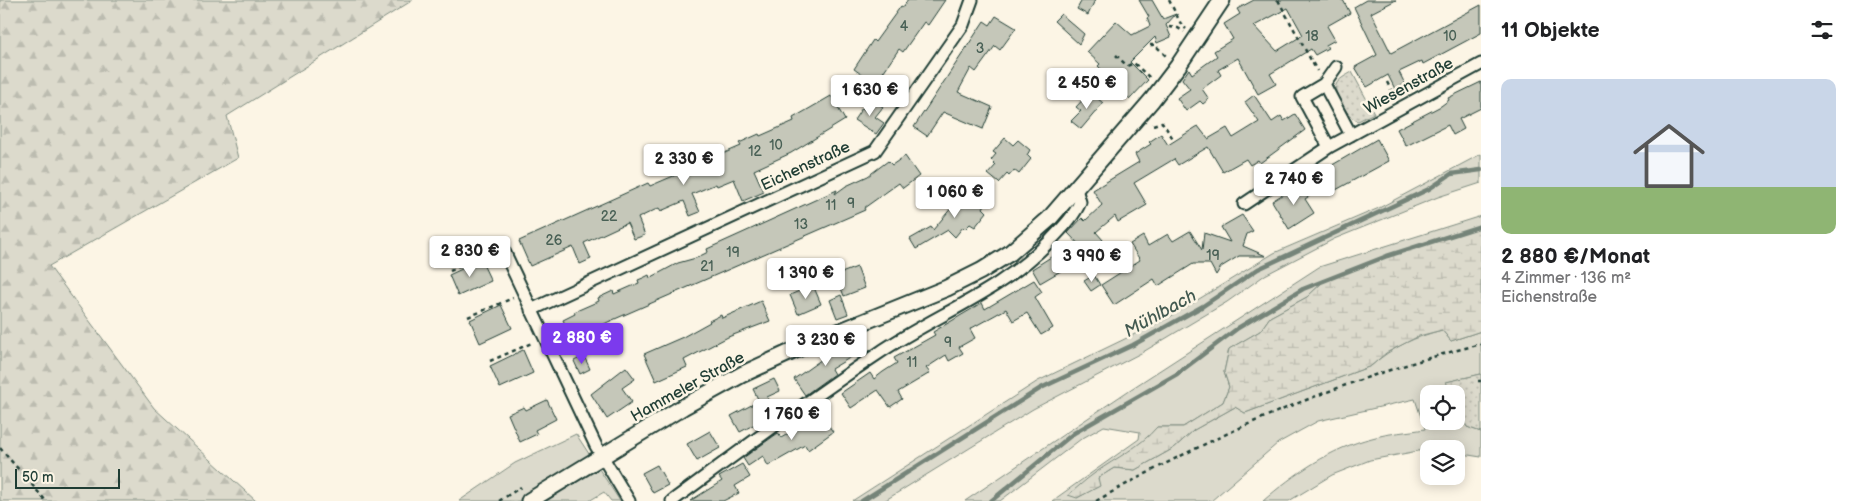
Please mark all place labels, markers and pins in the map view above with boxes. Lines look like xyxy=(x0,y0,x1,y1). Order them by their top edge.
pin: 2 450 € xyxy=(1041,68,1133,110)
pin: 1 630 € xyxy=(824,74,916,117)
pin: 2 330 € xyxy=(638,144,730,186)
pin: 2 740 € xyxy=(1248,164,1340,206)
pin: 1 060 € xyxy=(909,176,1001,219)
pin: 2 830 € xyxy=(424,236,516,278)
pin: 3 990 € xyxy=(1046,240,1138,283)
pin: 1 390 € xyxy=(760,258,852,300)
pin: 2 880 € xyxy=(536,322,628,365)
pin: 3 230 € xyxy=(780,324,872,367)
pin: 1 760 € xyxy=(746,398,838,441)

